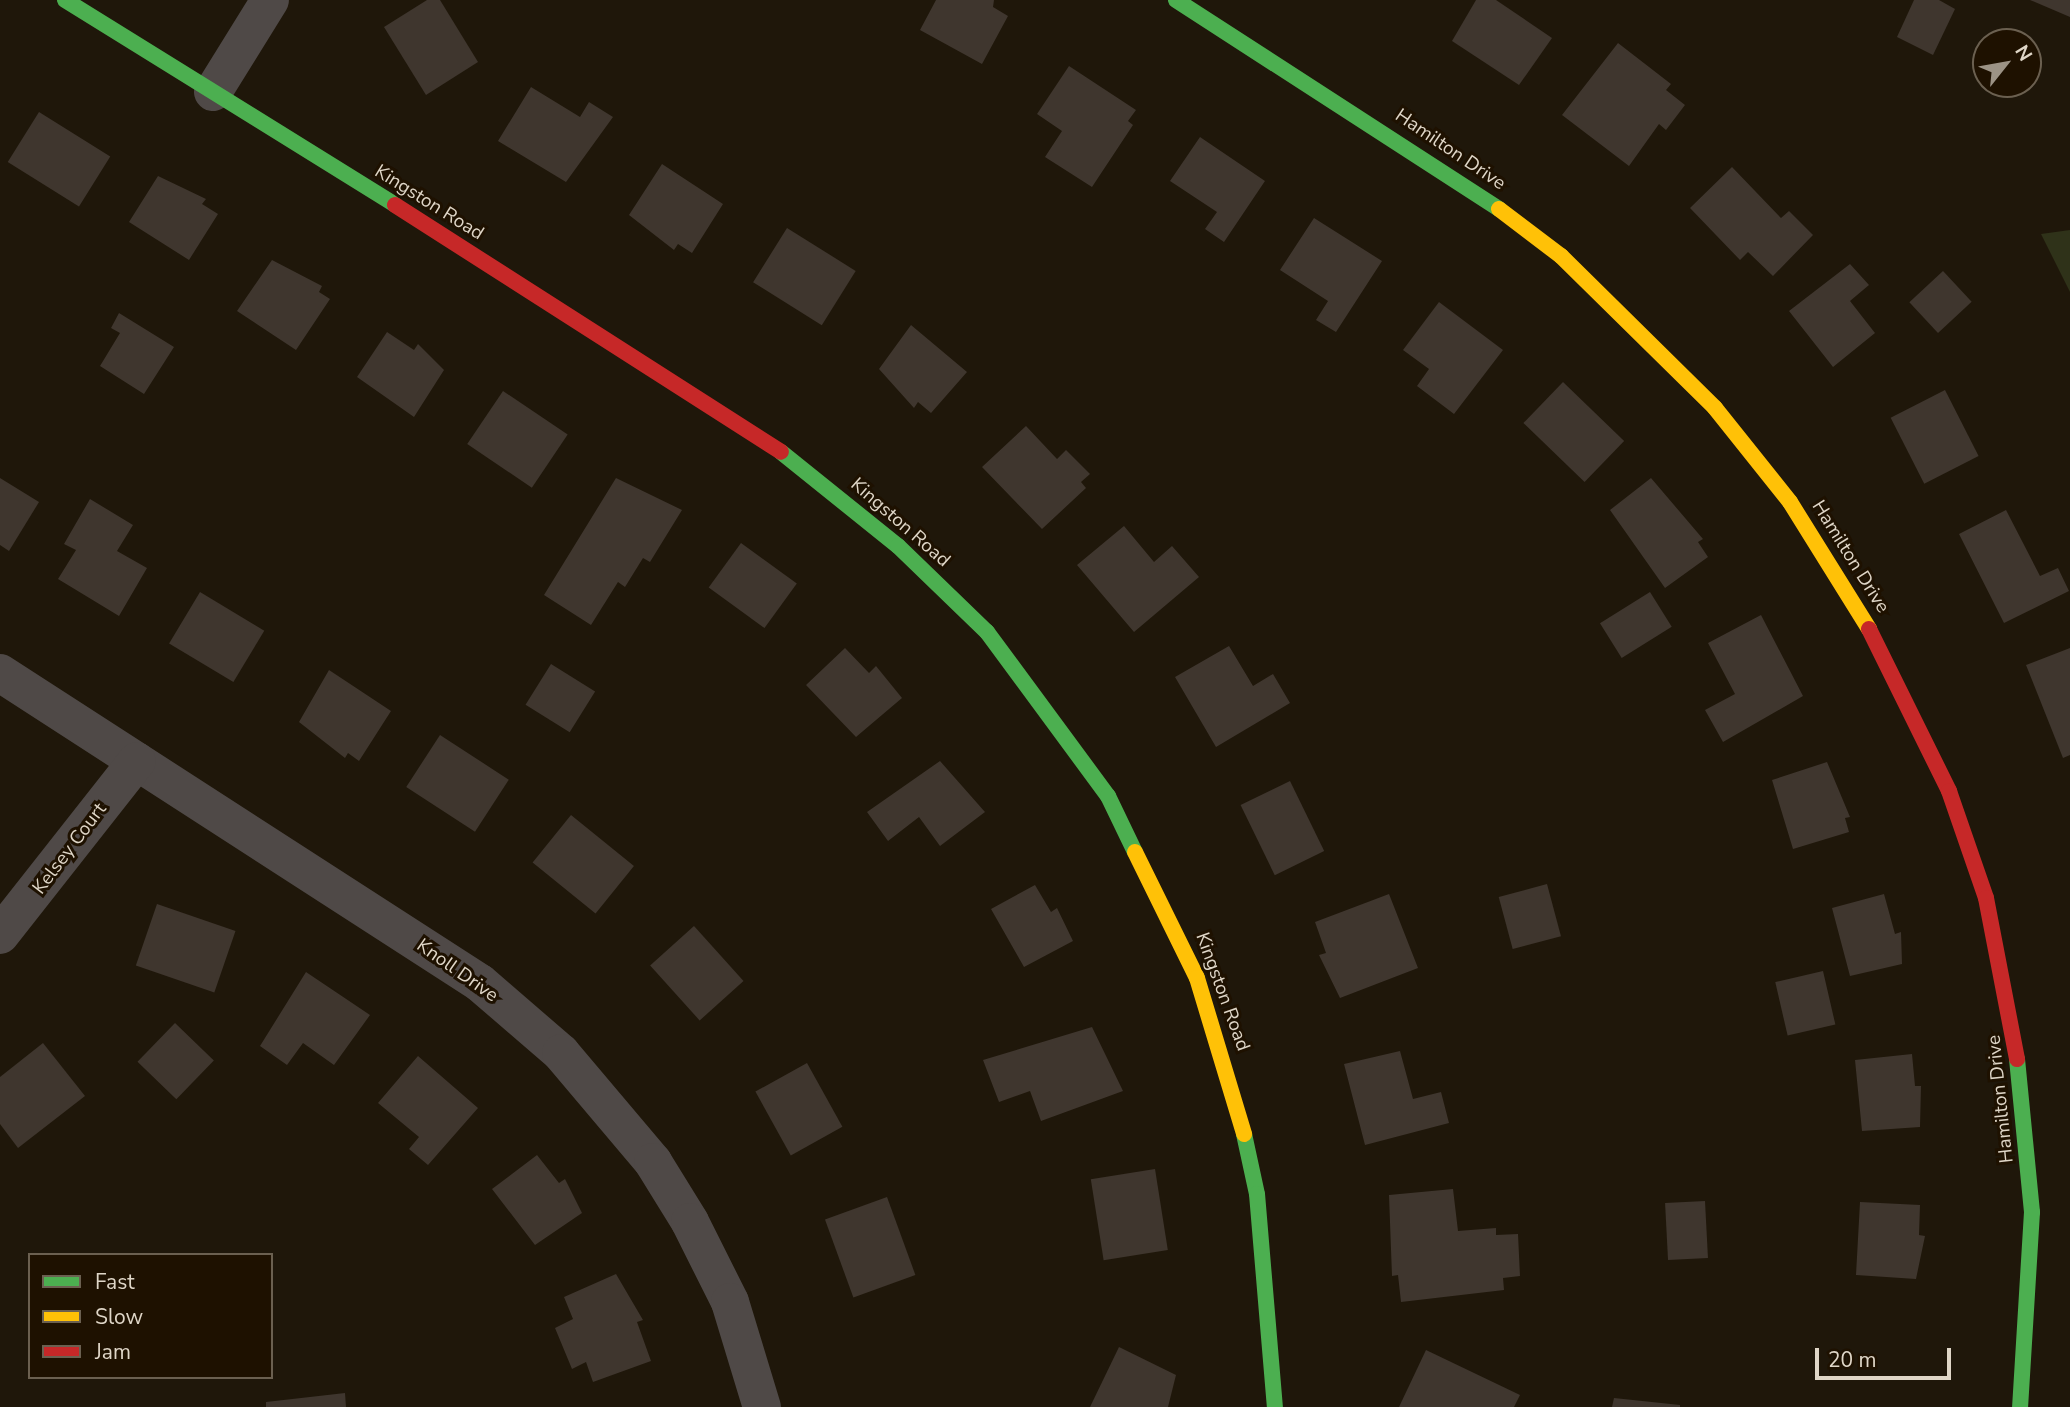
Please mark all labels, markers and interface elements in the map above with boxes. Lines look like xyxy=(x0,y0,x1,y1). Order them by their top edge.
north arrow xyxy=(1972,28,2042,98)
text: N xyxy=(2008,40,2038,66)
street label: Hamilton Drive xyxy=(1390,105,1510,195)
street label: Kingston Road xyxy=(370,160,488,246)
street label: Kingston Road xyxy=(846,474,954,572)
street label: Hamilton Drive xyxy=(1806,496,1894,618)
street label: Kelsey Court xyxy=(28,799,112,899)
street label: Kingston Road xyxy=(1190,930,1254,1054)
street label: Knoll Drive xyxy=(412,935,502,1007)
street label: Hamilton Drive xyxy=(1983,1034,2019,1164)
legend xyxy=(28,1253,273,1379)
text: Fast xyxy=(95,1268,135,1296)
text: Slow xyxy=(95,1303,143,1331)
scale bar xyxy=(1818,1334,1954,1378)
text: Jam xyxy=(95,1338,131,1366)
text: 20 m xyxy=(1828,1346,1877,1374)

